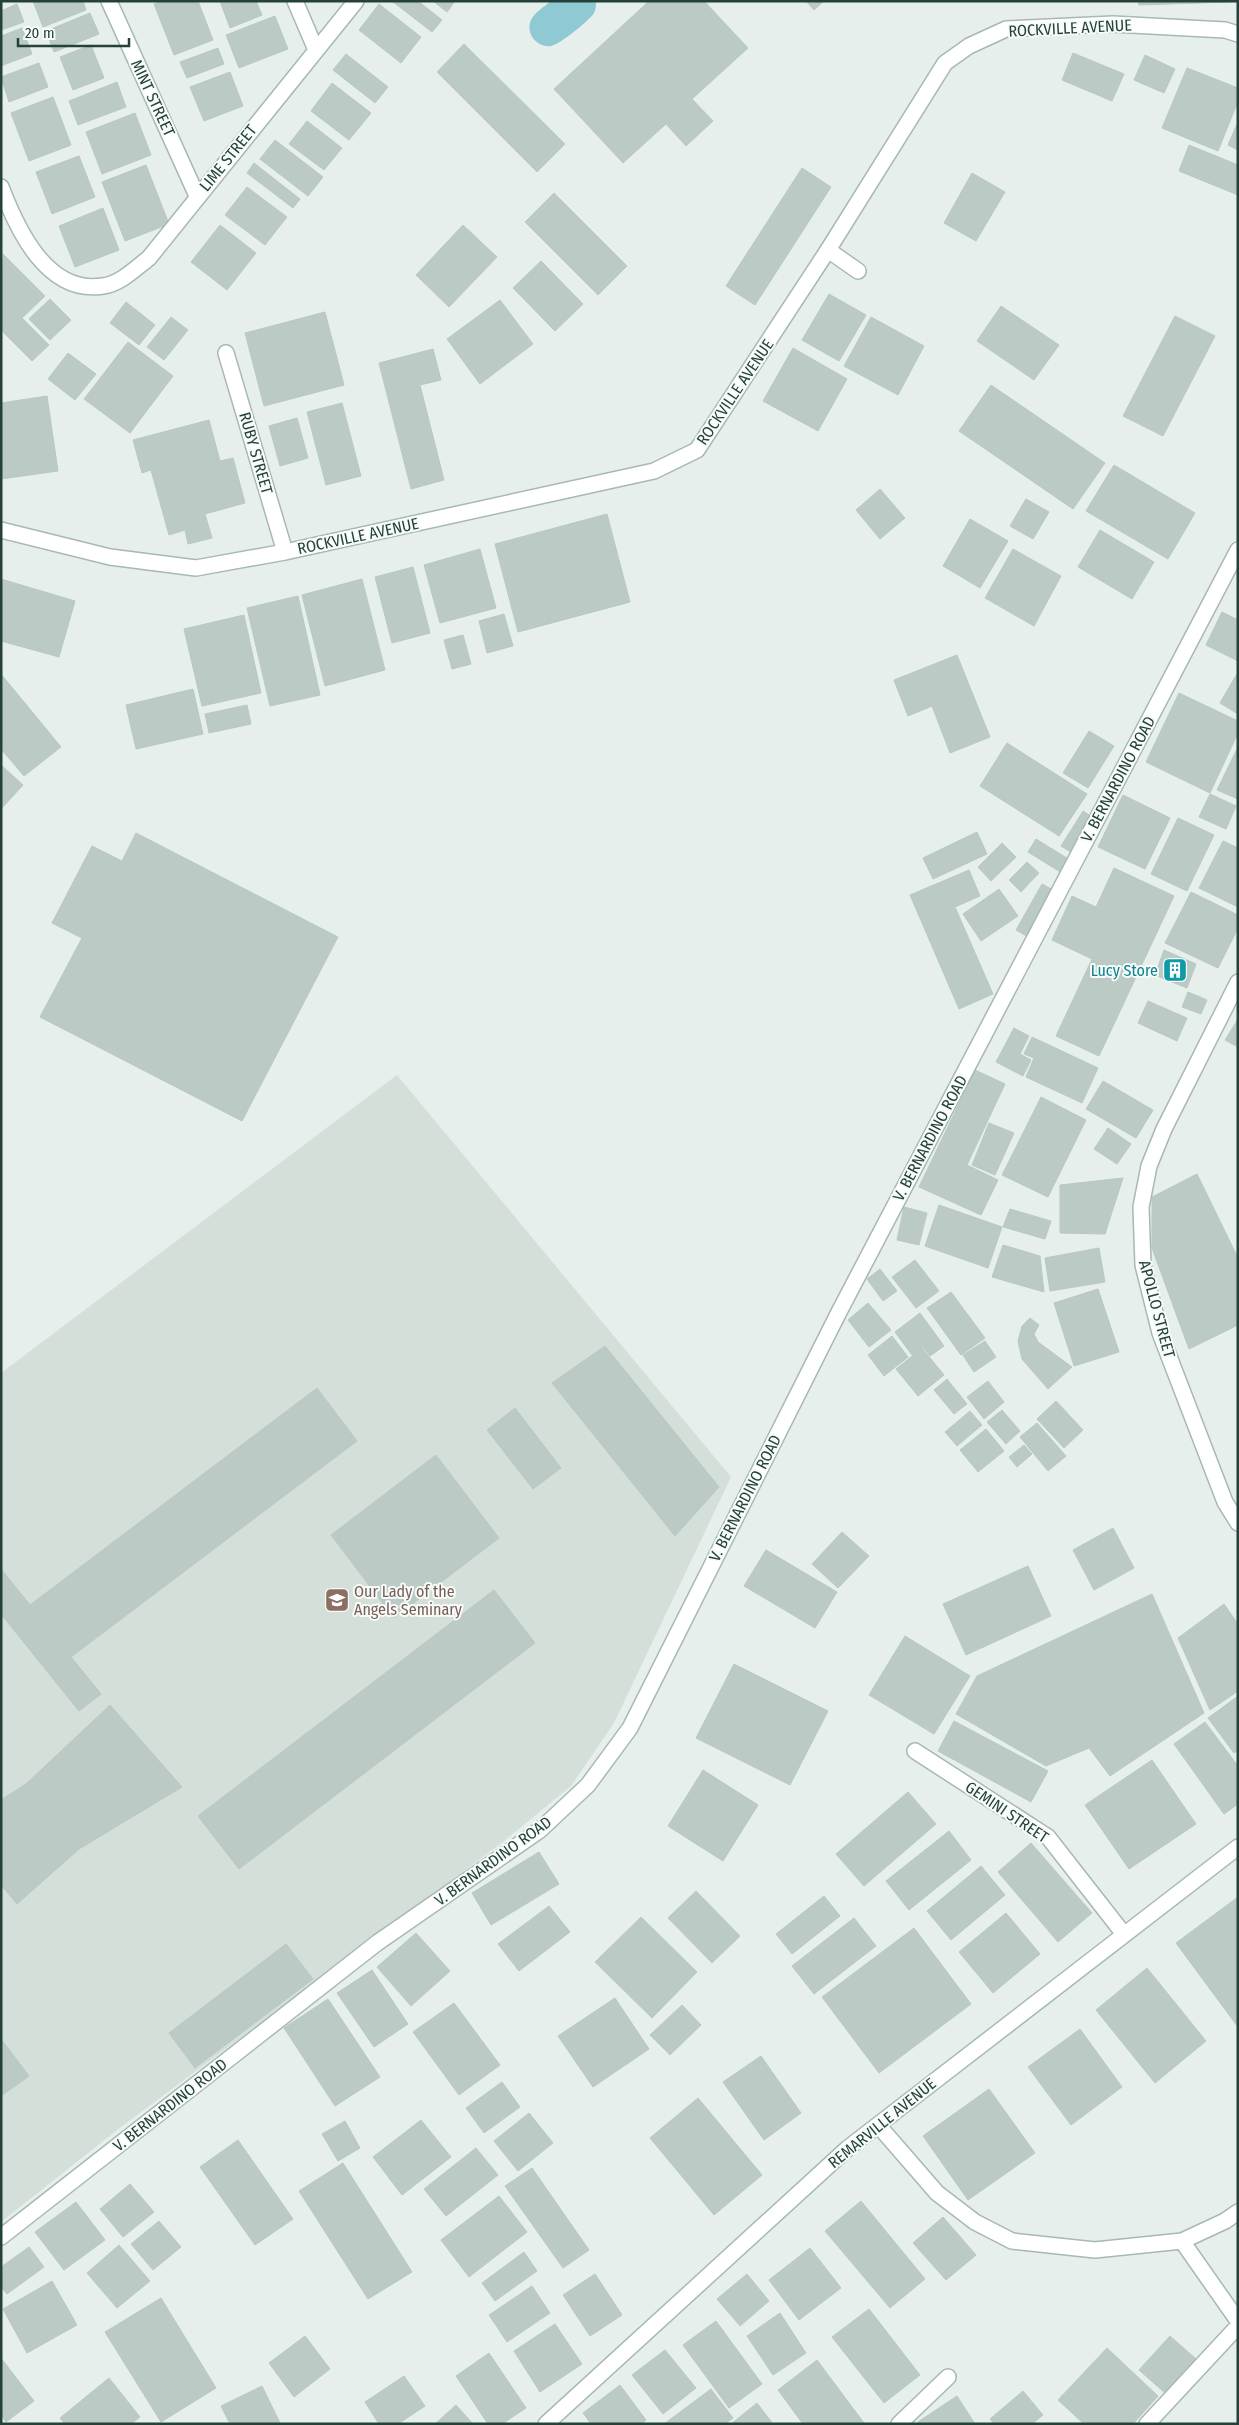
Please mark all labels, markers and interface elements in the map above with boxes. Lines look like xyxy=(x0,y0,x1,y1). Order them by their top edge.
scale bar xyxy=(18,15,129,47)
street label: ROCKVILLE AVENUE xyxy=(1008,15,1132,41)
text: 20 m xyxy=(25,24,55,42)
street label: MINT STREET xyxy=(127,57,179,140)
street label: LIME STREET xyxy=(195,120,261,195)
street label: ROCKVILLE AVENUE xyxy=(693,336,777,448)
street label: RUBY STREET xyxy=(235,410,277,497)
street label: ROCKVILLE AVENUE xyxy=(296,514,420,558)
street label: V. BERNARDINO ROAD xyxy=(1077,713,1159,845)
building icon: Lucy Store xyxy=(1162,957,1188,983)
place label: Lucy Store xyxy=(1091,961,1158,980)
street label: V. BERNARDINO ROAD xyxy=(889,1072,971,1204)
street label: APOLLO STREET xyxy=(1135,1258,1179,1360)
street label: V. BERNARDINO ROAD xyxy=(705,1432,785,1564)
place label: Our Lady of the Angels Seminary xyxy=(354,1582,463,1619)
school or university icon: Our Lady of the Angels Seminary xyxy=(324,1587,350,1613)
street label: GEMINI STREET xyxy=(962,1777,1053,1847)
street label: V. BERNARDINO ROAD xyxy=(431,1812,555,1910)
street label: V. BERNARDINO ROAD xyxy=(109,2055,231,2155)
street label: REMARVILLE AVENUE xyxy=(824,2074,940,2172)

